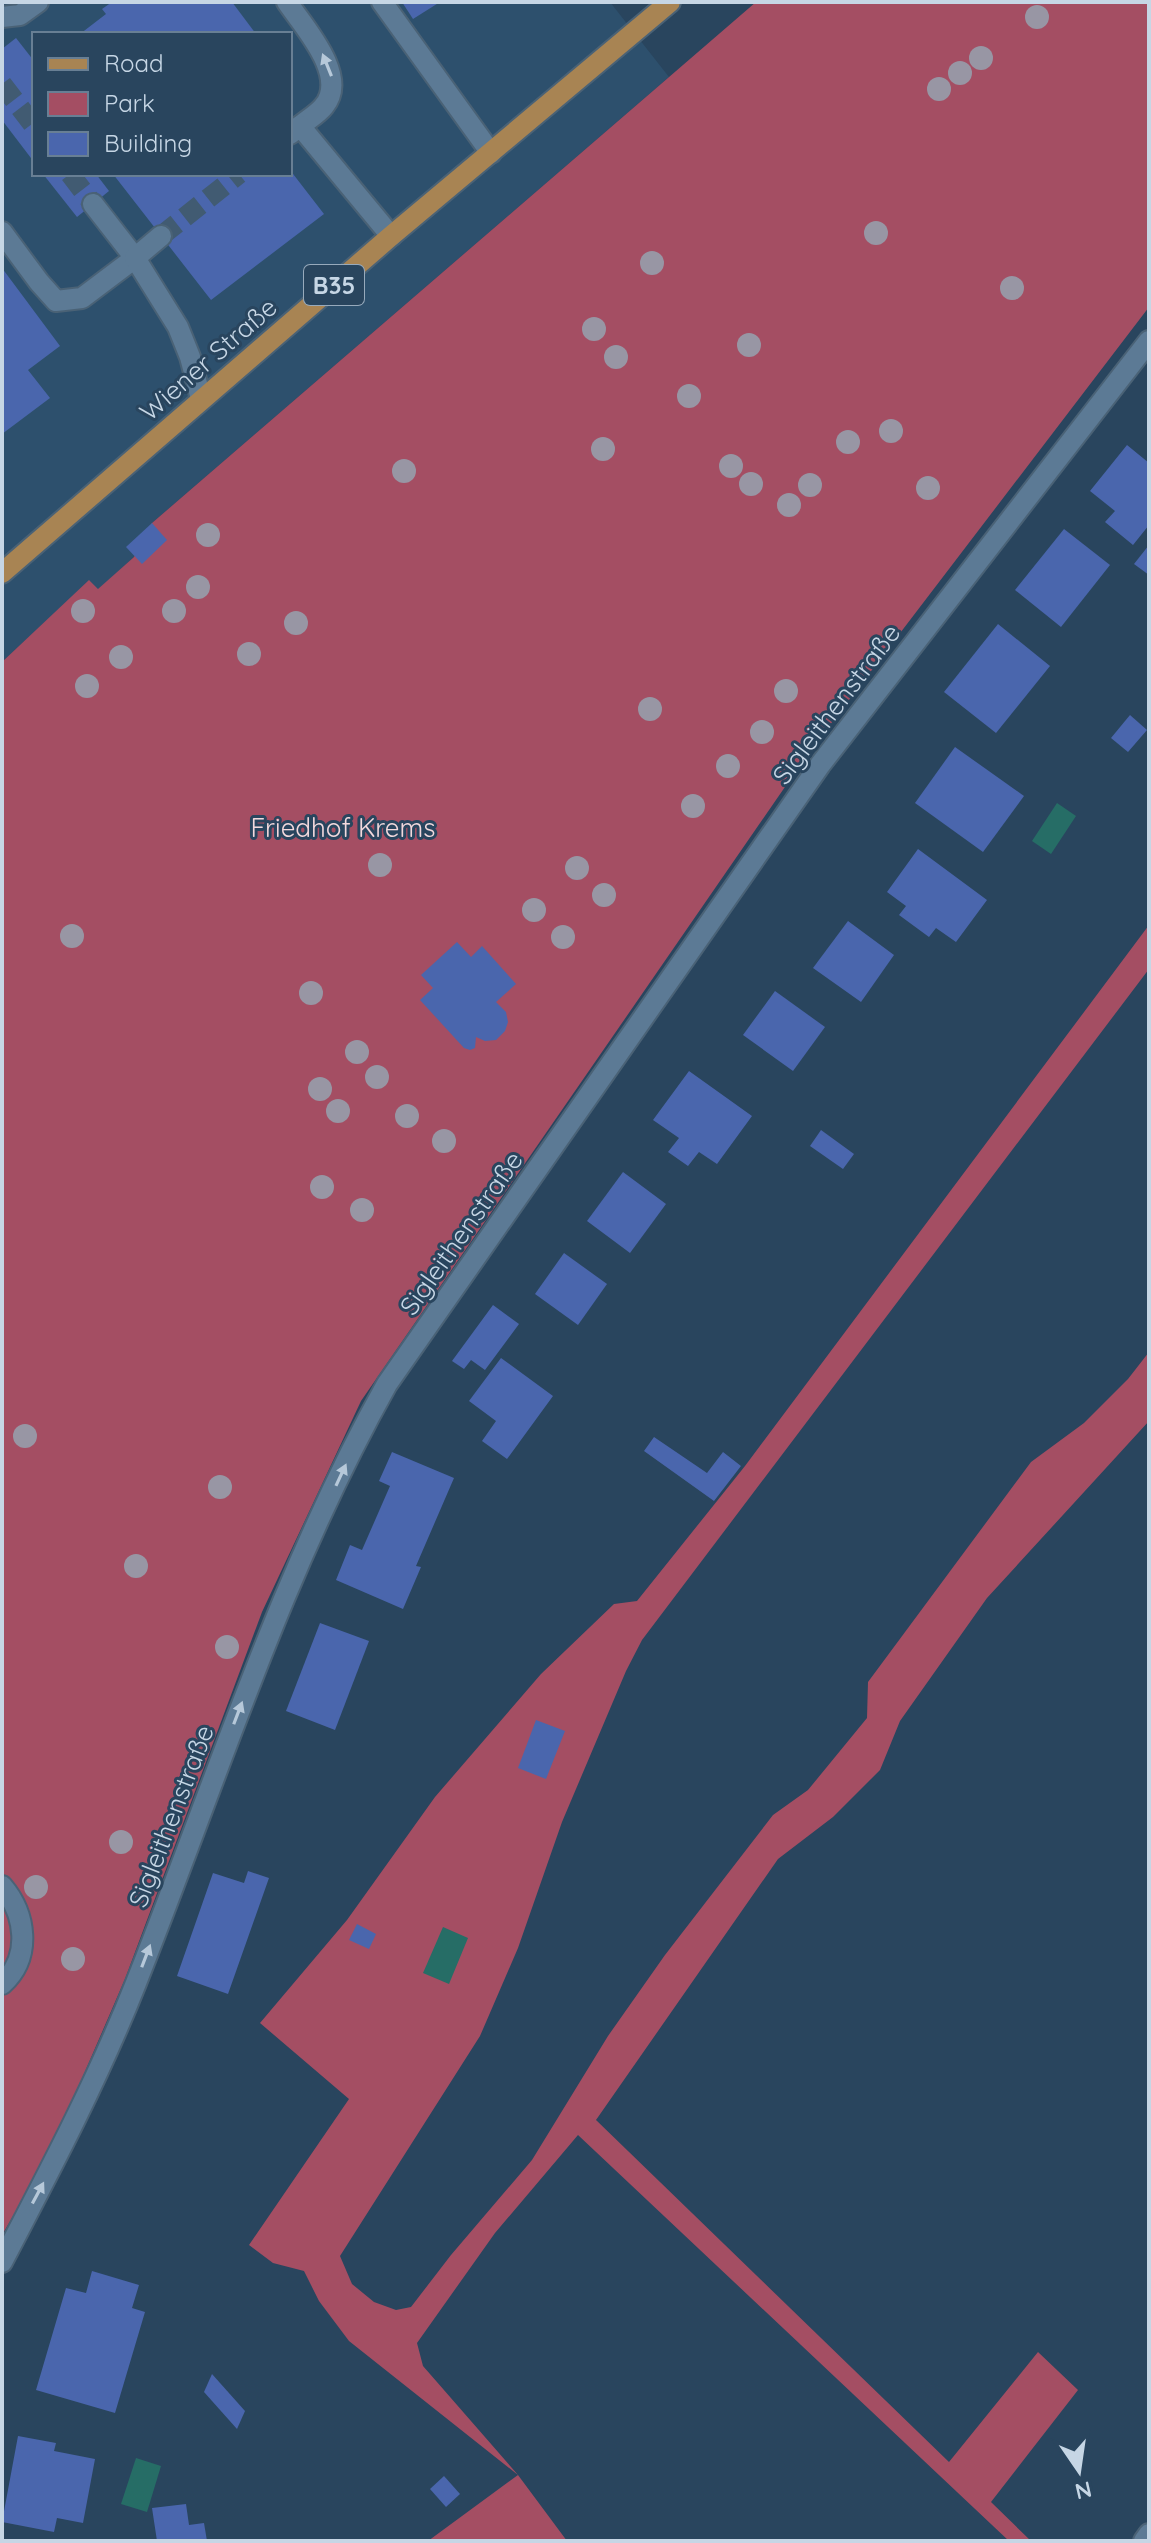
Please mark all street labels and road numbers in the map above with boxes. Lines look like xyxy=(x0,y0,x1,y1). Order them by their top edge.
road number: B35 xyxy=(304,265,364,305)
street label: Wiener Straße xyxy=(132,290,284,428)
street label: Sigleithenstraße xyxy=(765,617,907,791)
street label: Sigleithenstraße xyxy=(392,1145,530,1321)
street label: Sigleithenstraße xyxy=(121,1720,221,1912)

